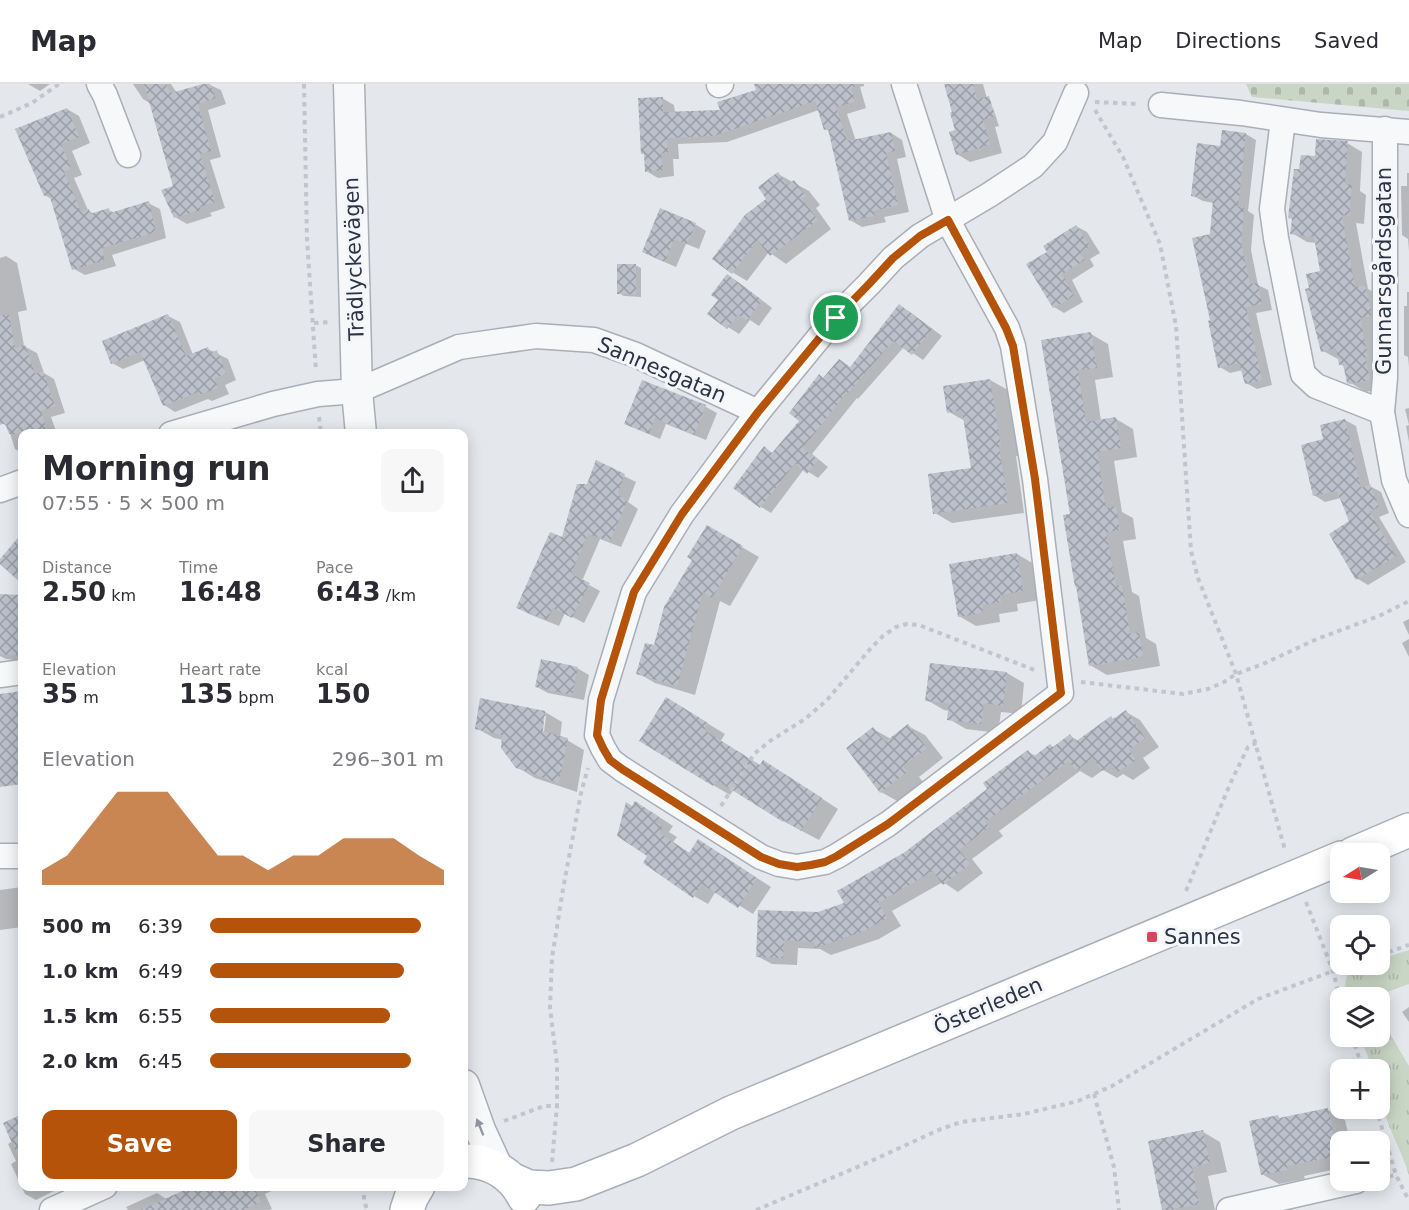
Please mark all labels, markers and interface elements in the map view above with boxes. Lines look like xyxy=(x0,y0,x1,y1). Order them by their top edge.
text: Map xyxy=(30,25,97,58)
text: Map xyxy=(1098,29,1142,53)
text: Directions xyxy=(1175,29,1281,53)
text: Saved xyxy=(1314,29,1379,53)
street label: Gunnarsgårdsgatan xyxy=(1371,167,1396,375)
street label: Trädlyckevägen xyxy=(339,177,369,342)
pin xyxy=(810,292,861,343)
icon: arrive xyxy=(819,301,852,334)
street label: Sannesgatan xyxy=(594,332,730,408)
text: Morning run xyxy=(42,449,270,488)
button: share xyxy=(381,449,444,512)
text: 07:55 · 5 × 500 m xyxy=(42,491,225,515)
text: Distance xyxy=(42,558,112,577)
text: Time xyxy=(179,558,218,577)
text: Pace xyxy=(316,558,353,577)
text: 2.50 xyxy=(42,577,106,607)
text: 16:48 xyxy=(179,577,262,607)
text: 6:43 xyxy=(316,577,381,607)
text: km xyxy=(106,586,136,605)
text: /km xyxy=(381,586,416,605)
text: Elevation xyxy=(42,660,116,679)
text: Heart rate xyxy=(179,660,261,679)
text: kcal xyxy=(316,660,348,679)
text: 35 xyxy=(42,679,78,709)
text: 135 xyxy=(179,679,233,709)
text: 150 xyxy=(316,679,370,709)
text: m xyxy=(78,688,99,707)
text: bpm xyxy=(233,688,274,707)
text: Elevation xyxy=(42,747,135,771)
text: 296–301 m xyxy=(332,747,444,771)
north arrow xyxy=(1330,843,1390,903)
map controls xyxy=(1330,843,1390,1191)
text: 500 m xyxy=(42,914,112,938)
text: 6:39 xyxy=(138,914,183,938)
button: locate xyxy=(1330,915,1390,975)
place label: Sannes xyxy=(1164,925,1241,949)
marker: Sannes xyxy=(1145,930,1159,944)
text: 1.0 km xyxy=(42,959,119,983)
text: 6:49 xyxy=(138,959,183,983)
street label: Österleden xyxy=(930,971,1046,1040)
button: layers xyxy=(1330,987,1390,1047)
text: 1.5 km xyxy=(42,1004,119,1028)
text: 6:55 xyxy=(138,1004,183,1028)
text: 2.0 km xyxy=(42,1049,119,1073)
text: 6:45 xyxy=(138,1049,183,1073)
button: + xyxy=(1330,1059,1390,1119)
button: Save xyxy=(42,1110,237,1179)
button: Share xyxy=(249,1110,444,1179)
one-way arrow xyxy=(475,1118,485,1136)
button: − xyxy=(1330,1131,1390,1191)

